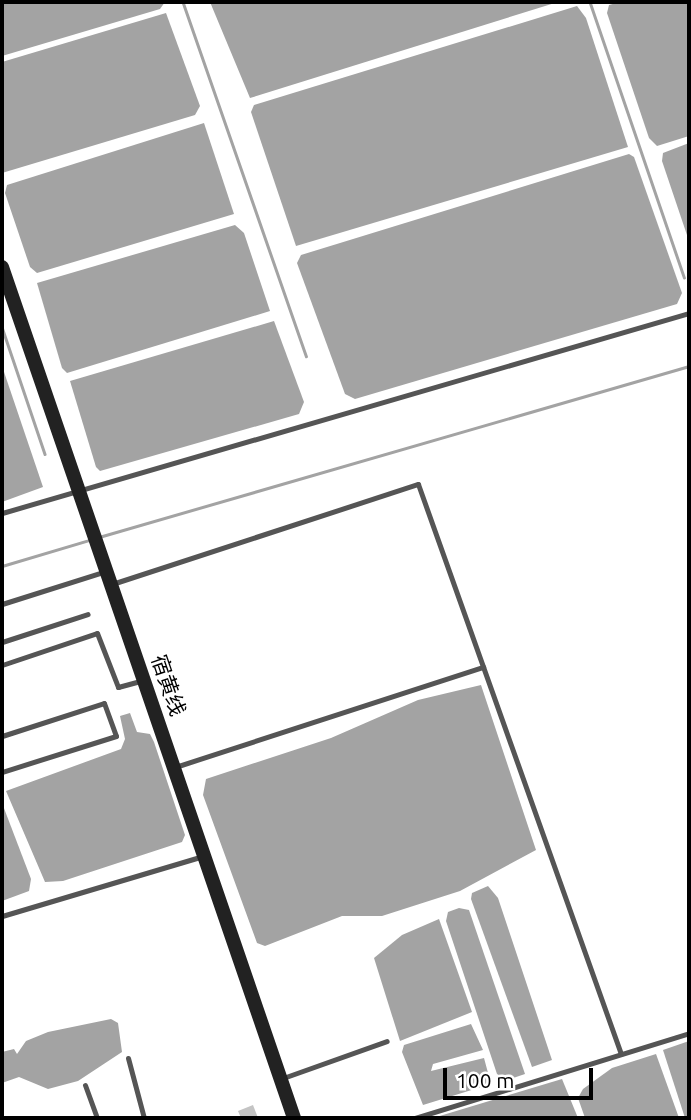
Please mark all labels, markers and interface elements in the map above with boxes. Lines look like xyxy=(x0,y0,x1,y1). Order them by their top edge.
street label: 宿黄线 xyxy=(147,651,191,719)
scale bar xyxy=(446,1054,596,1098)
text: 100 m xyxy=(456,1068,514,1092)

